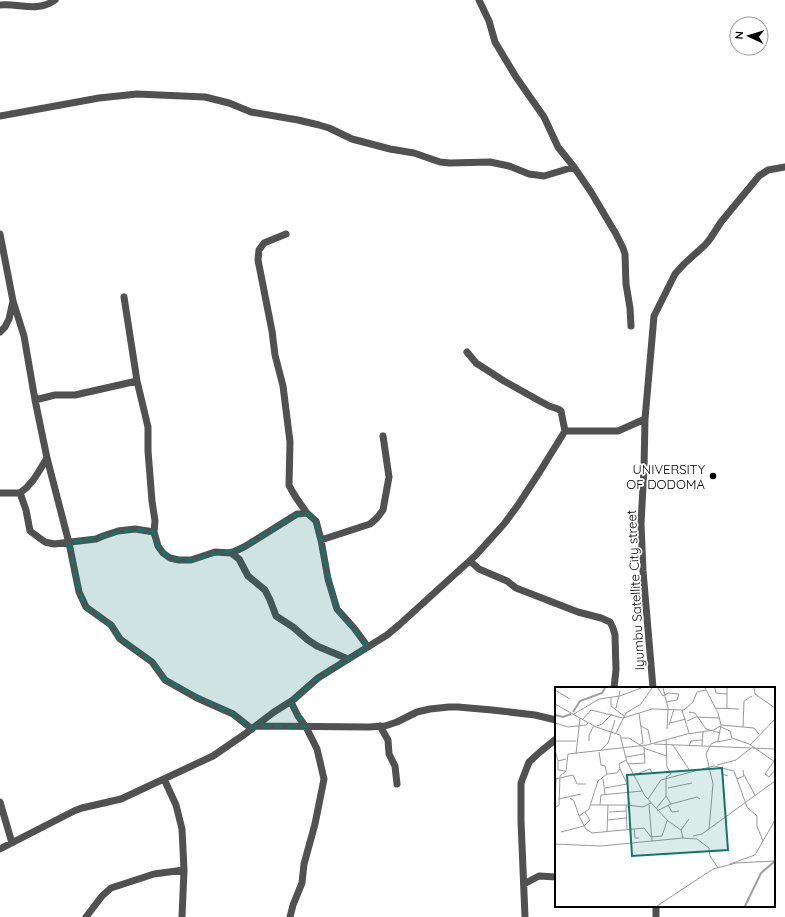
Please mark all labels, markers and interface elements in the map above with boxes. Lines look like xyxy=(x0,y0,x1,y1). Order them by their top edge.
north arrow xyxy=(729,16,769,56)
text: N xyxy=(732,31,746,40)
place label: UNIVERSITY OF DODOMA xyxy=(626,461,706,492)
marker: UNIVERSITY OF DODOMA xyxy=(708,471,718,481)
street label: Iyumbu Satellite City street xyxy=(623,509,647,671)
inset map xyxy=(555,687,775,907)

